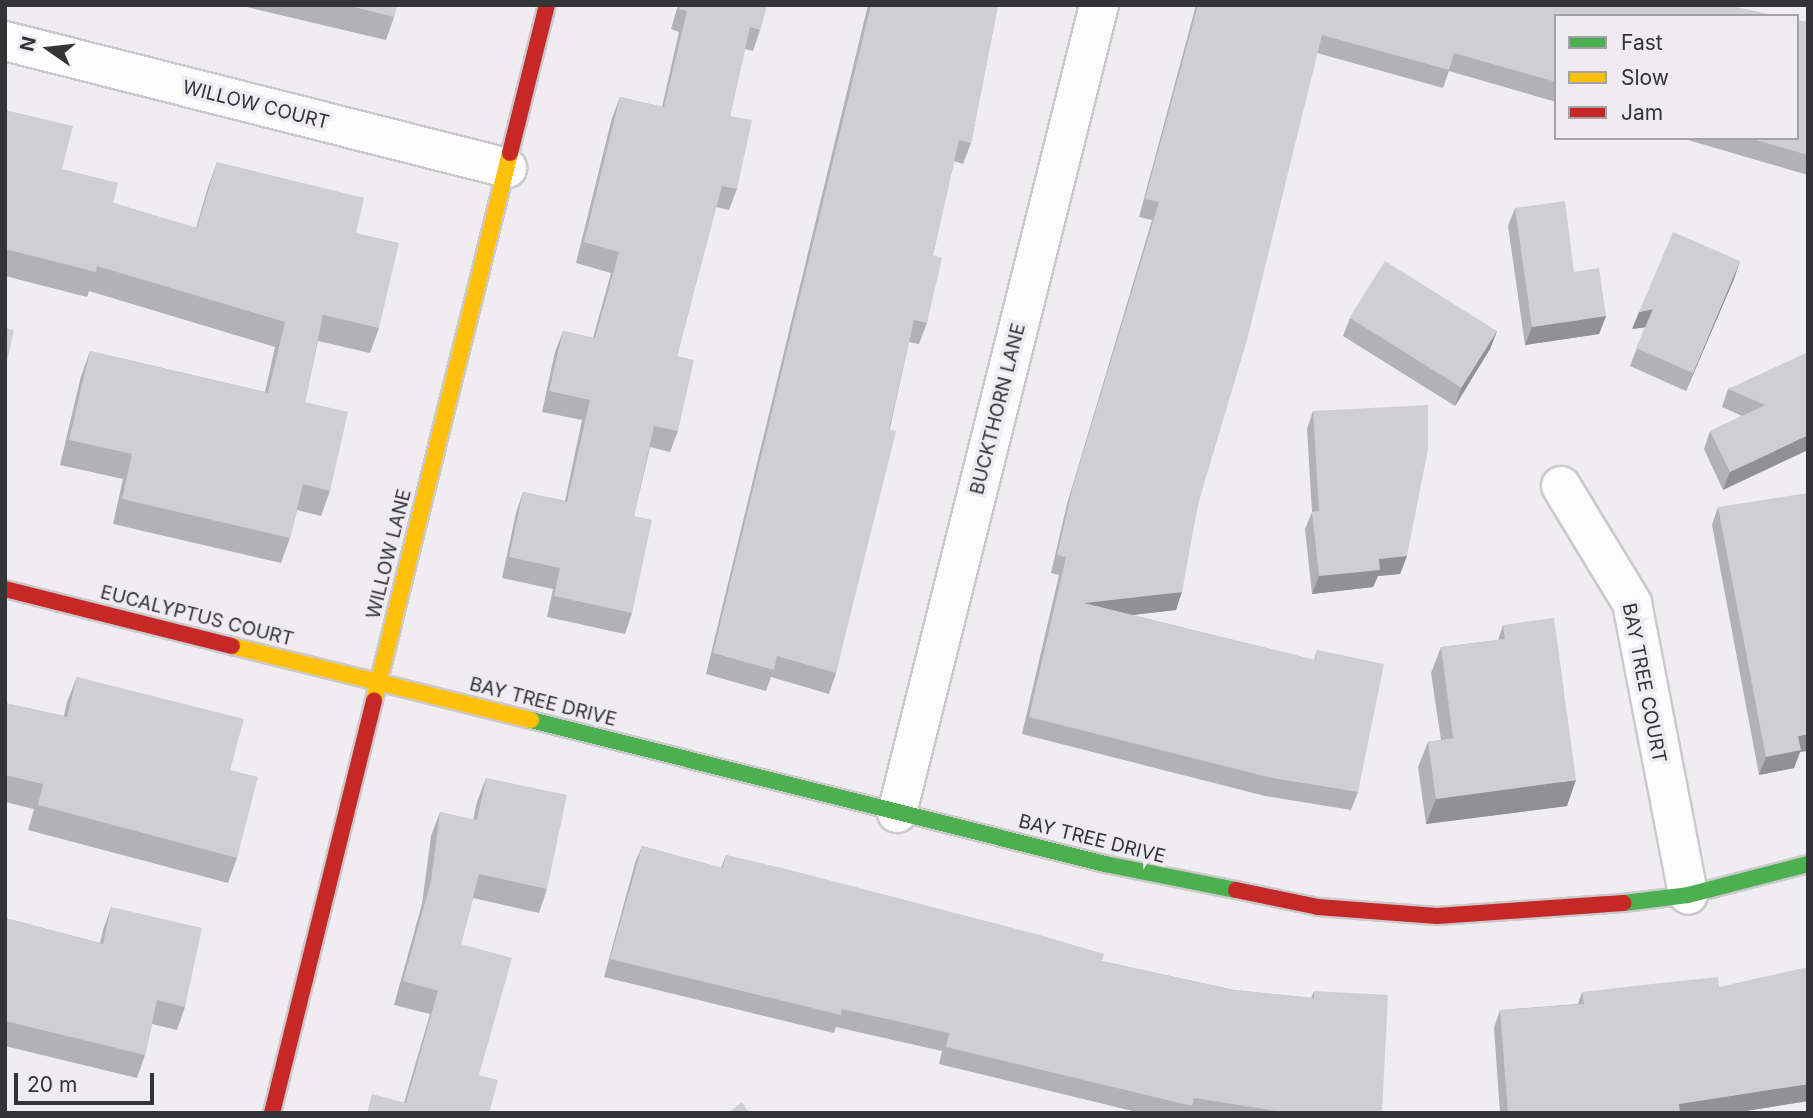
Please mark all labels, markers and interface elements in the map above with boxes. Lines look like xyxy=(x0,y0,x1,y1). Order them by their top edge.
north arrow xyxy=(14,14,84,84)
legend xyxy=(1554,14,1799,140)
text: Fast xyxy=(1621,30,1663,55)
text: N xyxy=(15,34,41,54)
text: Slow xyxy=(1621,65,1669,90)
street label: WILLOW COURT xyxy=(180,76,332,134)
text: Jam xyxy=(1621,100,1663,125)
street label: BUCKTHORN LANE xyxy=(966,321,1030,497)
street label: WILLOW LANE xyxy=(362,487,416,621)
street label: EUCALYPTUS COURT xyxy=(98,581,296,651)
street label: BAY TREE COURT xyxy=(1617,601,1671,765)
street label: BAY TREE DRIVE xyxy=(467,673,619,731)
street label: BAY TREE DRIVE xyxy=(1016,810,1168,868)
scale bar xyxy=(18,1058,158,1102)
text: 20 m xyxy=(27,1072,77,1097)

